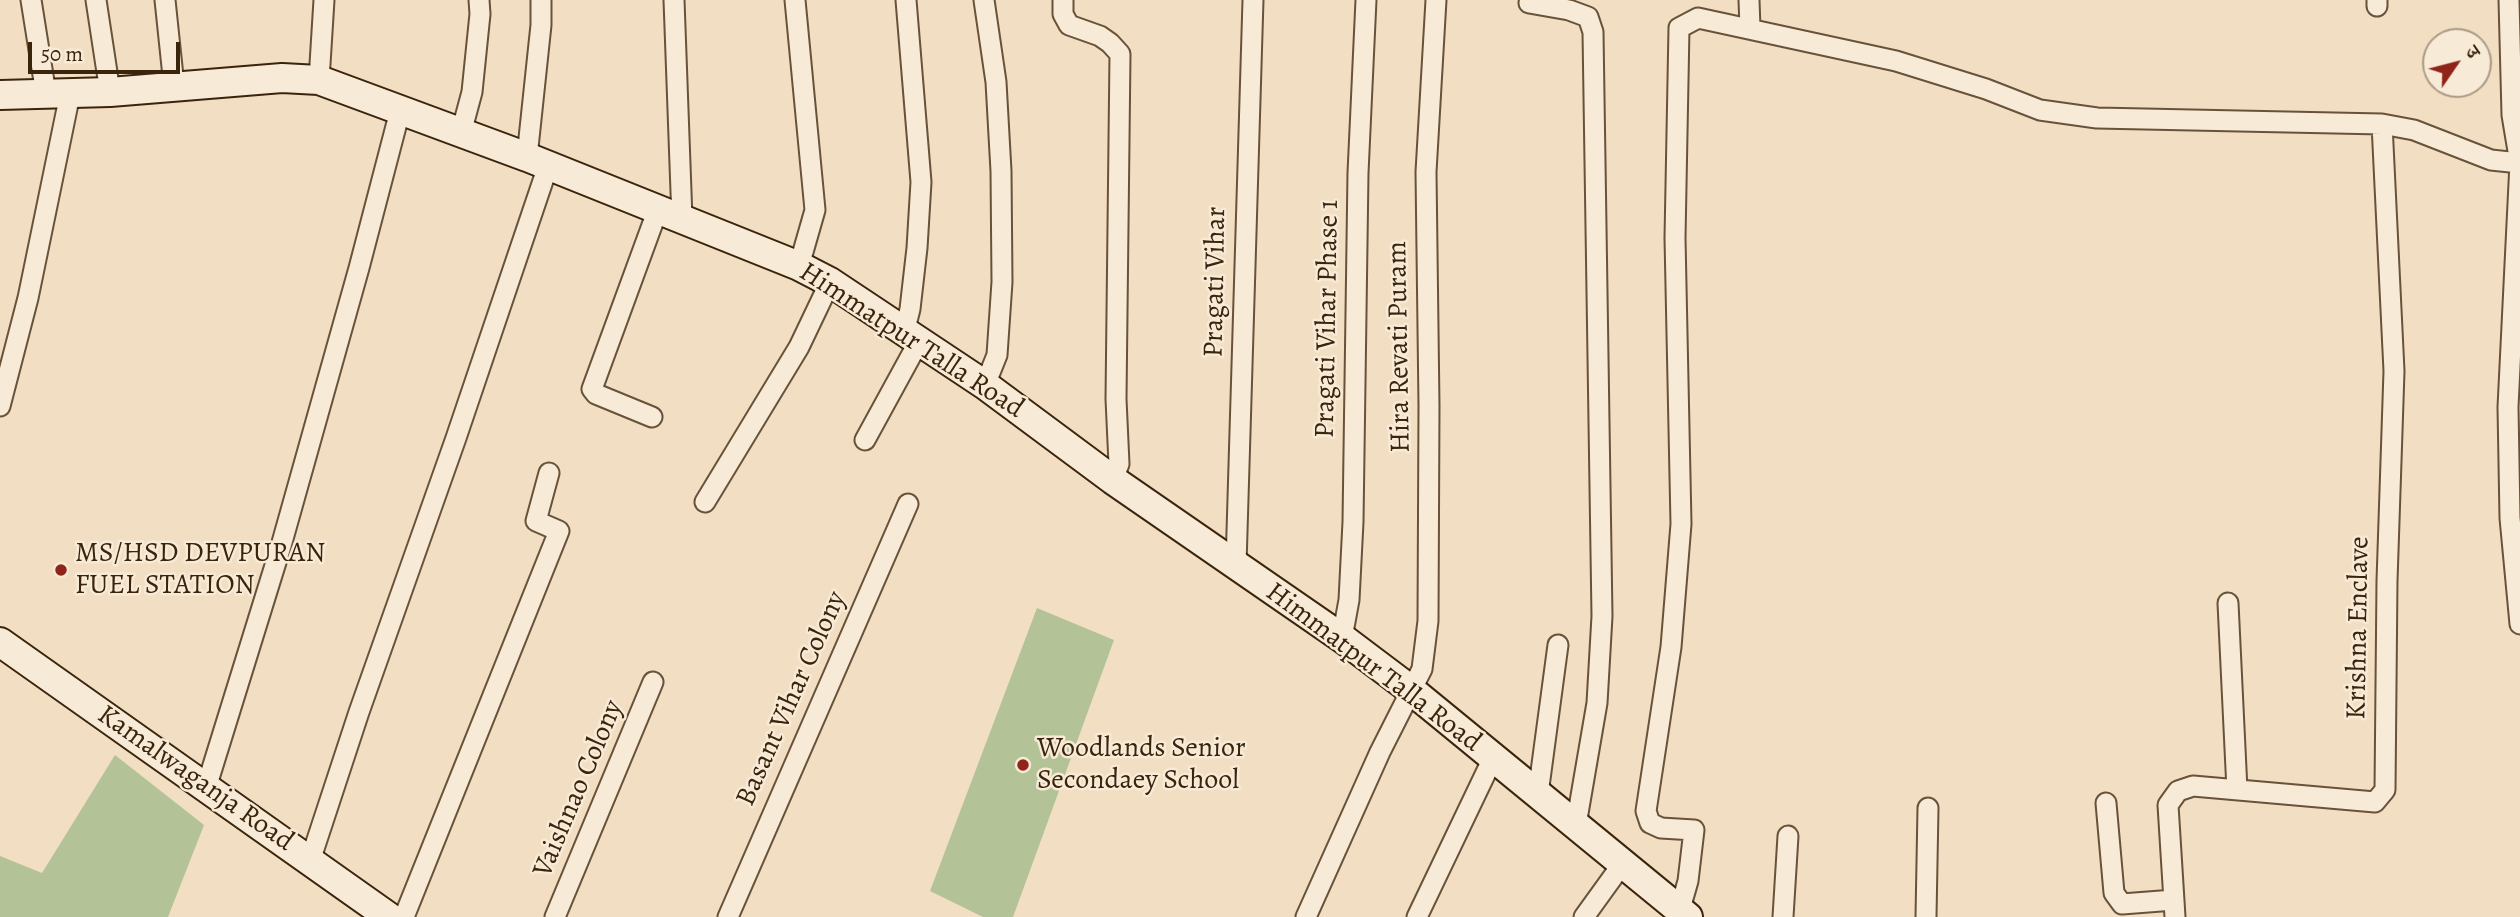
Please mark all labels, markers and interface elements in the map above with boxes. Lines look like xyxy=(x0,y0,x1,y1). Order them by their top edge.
scale bar xyxy=(32,28,184,72)
north arrow xyxy=(2422,28,2492,98)
text: 50 m xyxy=(41,40,83,68)
text: उ xyxy=(2459,41,2486,64)
street label: Pragati Vihar Phase 1 xyxy=(1309,199,1347,439)
street label: Pragati Vihar xyxy=(1198,206,1234,358)
street label: Hira Revati Puram xyxy=(1381,241,1419,453)
street label: Himmatpur Talla Road xyxy=(792,256,1030,426)
street label: Krishna Enclave xyxy=(2341,536,2377,720)
place label: MS/HSD DEVPURAN FUEL STATION xyxy=(75,537,325,603)
marker: MS/HSD DEVPURAN FUEL STATION xyxy=(53,562,69,578)
street label: Himmatpur Talla Road xyxy=(1259,576,1487,760)
street label: Basant Vihar Colony xyxy=(730,587,854,811)
street label: Vaishnao Colony xyxy=(527,696,631,882)
street label: Kamalwaganja Road xyxy=(90,699,300,859)
place label: Woodlands Senior Secondaey School xyxy=(1037,732,1246,798)
marker: Woodlands Senior Secondaey School xyxy=(1015,757,1031,773)

